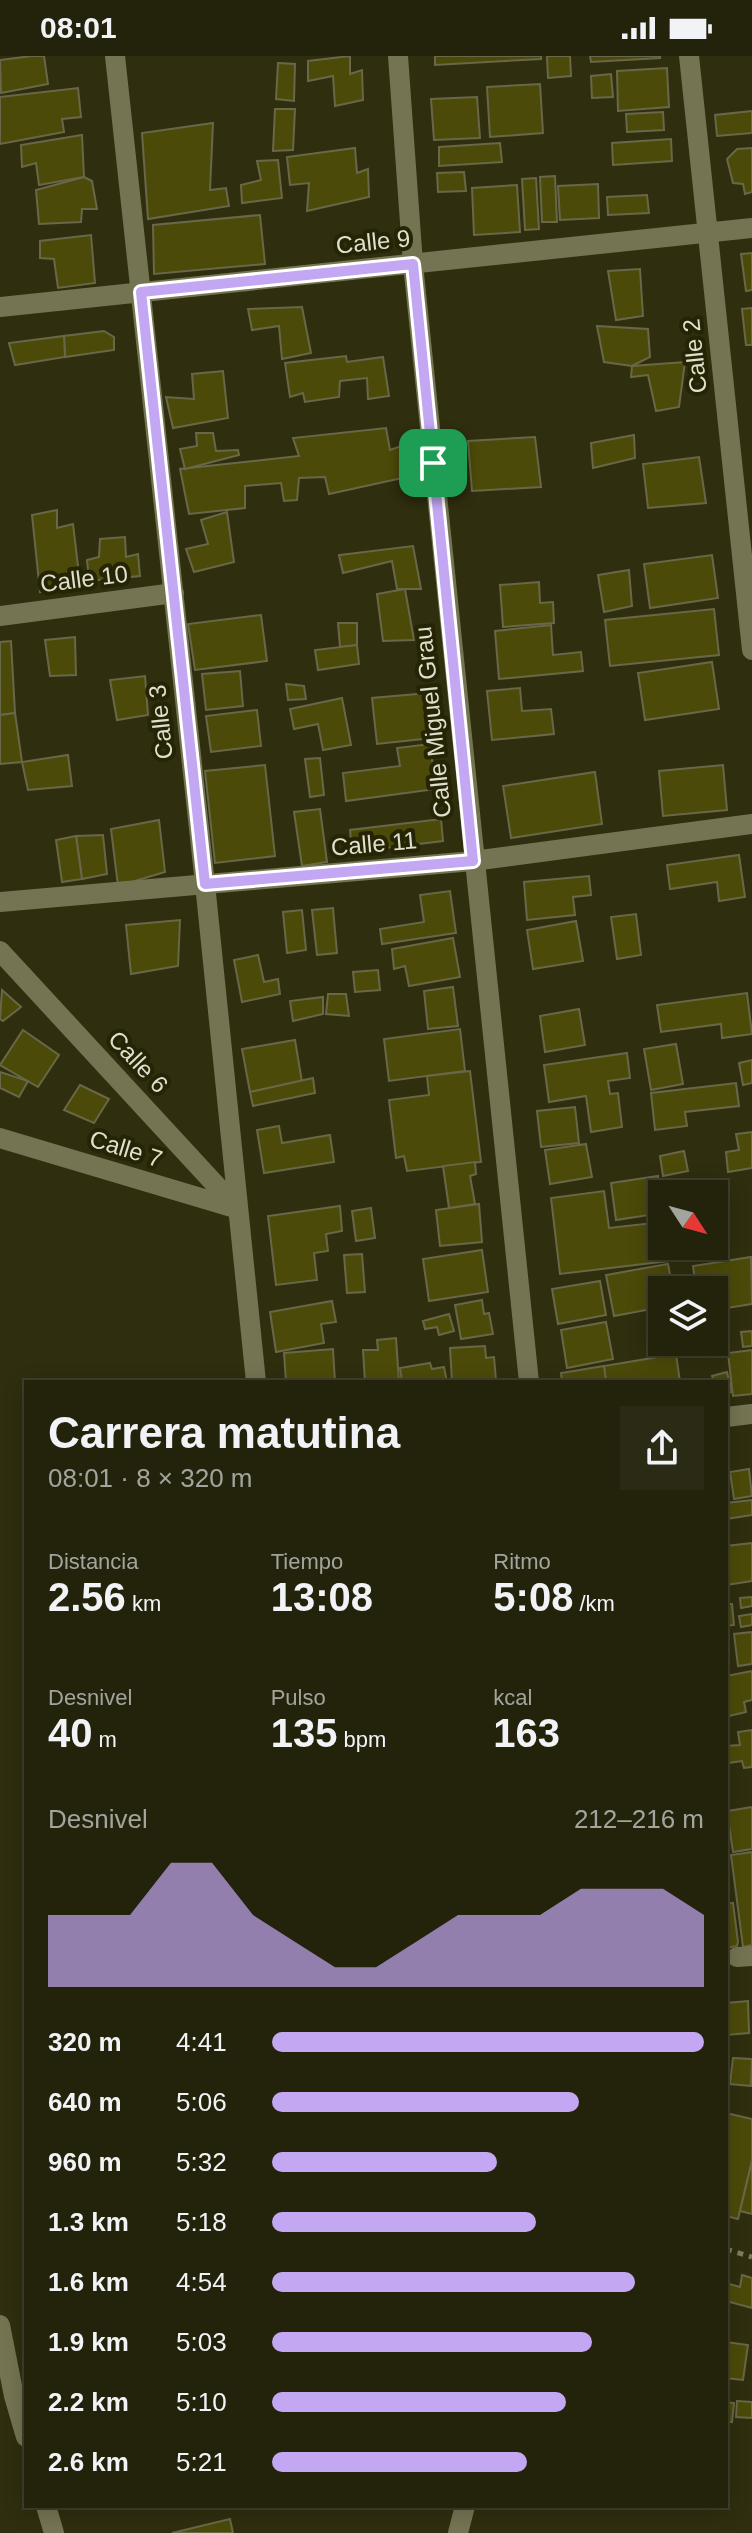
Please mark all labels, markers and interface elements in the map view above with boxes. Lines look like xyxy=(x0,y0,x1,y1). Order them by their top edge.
text: 08:01 xyxy=(40,11,117,44)
street label: Calle 9 xyxy=(334,224,412,259)
street label: Calle 2 xyxy=(677,317,712,395)
pin xyxy=(399,429,467,497)
icon: arrive xyxy=(411,441,455,485)
street label: Calle 10 xyxy=(39,560,129,597)
street label: Calle Miguel Grau xyxy=(409,625,456,819)
street label: Calle 3 xyxy=(143,683,178,761)
street label: Calle 11 xyxy=(330,826,418,861)
street label: Calle 6 xyxy=(103,1025,174,1098)
street label: Calle 7 xyxy=(86,1125,166,1172)
north arrow xyxy=(648,1180,728,1260)
map controls xyxy=(648,1180,728,1356)
button: layers xyxy=(648,1276,728,1356)
button: share xyxy=(620,1406,704,1490)
text: Carrera matutina xyxy=(48,1408,400,1457)
text: 08:01 · 8 × 320 m xyxy=(48,1463,253,1493)
text: Distancia xyxy=(48,1549,138,1574)
text: Tiempo xyxy=(271,1549,343,1574)
text: Ritmo xyxy=(493,1549,551,1574)
text: 2.56 xyxy=(48,1575,126,1619)
text: 13:08 xyxy=(271,1575,373,1619)
text: 5:08 xyxy=(493,1575,573,1619)
text: km xyxy=(126,1591,161,1616)
text: /km xyxy=(573,1591,615,1616)
text: Desnivel xyxy=(48,1685,132,1710)
text: Pulso xyxy=(271,1685,326,1710)
text: kcal xyxy=(493,1685,532,1710)
text: 40 xyxy=(48,1711,93,1755)
text: 135 xyxy=(271,1711,337,1755)
text: 163 xyxy=(493,1711,560,1755)
text: m xyxy=(93,1727,117,1752)
text: bpm xyxy=(337,1727,386,1752)
text: Desnivel xyxy=(48,1804,148,1834)
text: 212–216 m xyxy=(574,1804,704,1834)
text: 320 m xyxy=(48,2027,122,2057)
text: 4:41 xyxy=(176,2027,227,2057)
text: 640 m xyxy=(48,2087,122,2117)
text: 5:06 xyxy=(176,2087,227,2117)
text: 960 m xyxy=(48,2147,122,2177)
text: 5:32 xyxy=(176,2147,227,2177)
text: 1.3 km xyxy=(48,2207,129,2237)
text: 5:18 xyxy=(176,2207,227,2237)
text: 1.6 km xyxy=(48,2267,129,2297)
text: 4:54 xyxy=(176,2267,227,2297)
text: 1.9 km xyxy=(48,2327,129,2357)
text: 5:03 xyxy=(176,2327,227,2357)
text: 2.2 km xyxy=(48,2387,129,2417)
text: 5:10 xyxy=(176,2387,227,2417)
text: 2.6 km xyxy=(48,2447,129,2477)
text: 5:21 xyxy=(176,2447,227,2477)

